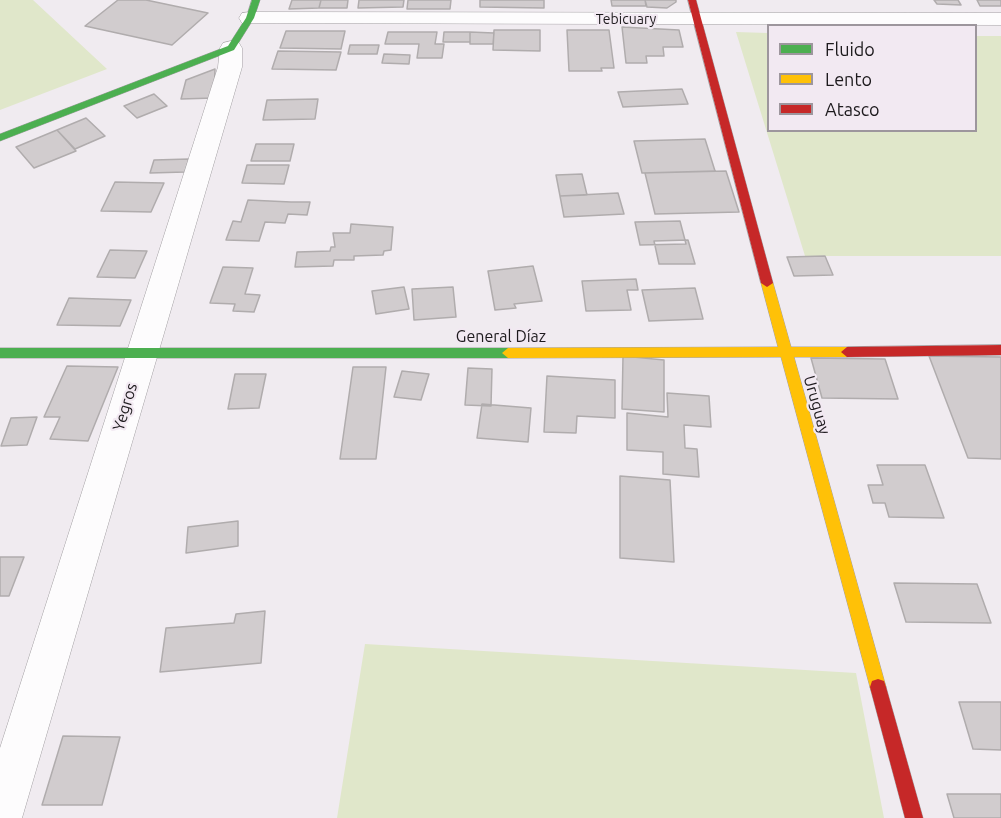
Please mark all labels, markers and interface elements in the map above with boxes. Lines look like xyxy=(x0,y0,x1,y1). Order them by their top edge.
street label: Tebicuary xyxy=(596,11,656,27)
legend xyxy=(767,24,977,132)
text: Fluido xyxy=(825,39,875,59)
text: Lento xyxy=(825,69,872,89)
text: Atasco xyxy=(825,99,880,119)
street label: General Díaz xyxy=(456,327,546,347)
street label: Uruguay xyxy=(799,373,835,437)
street label: Yegros xyxy=(109,381,141,433)

